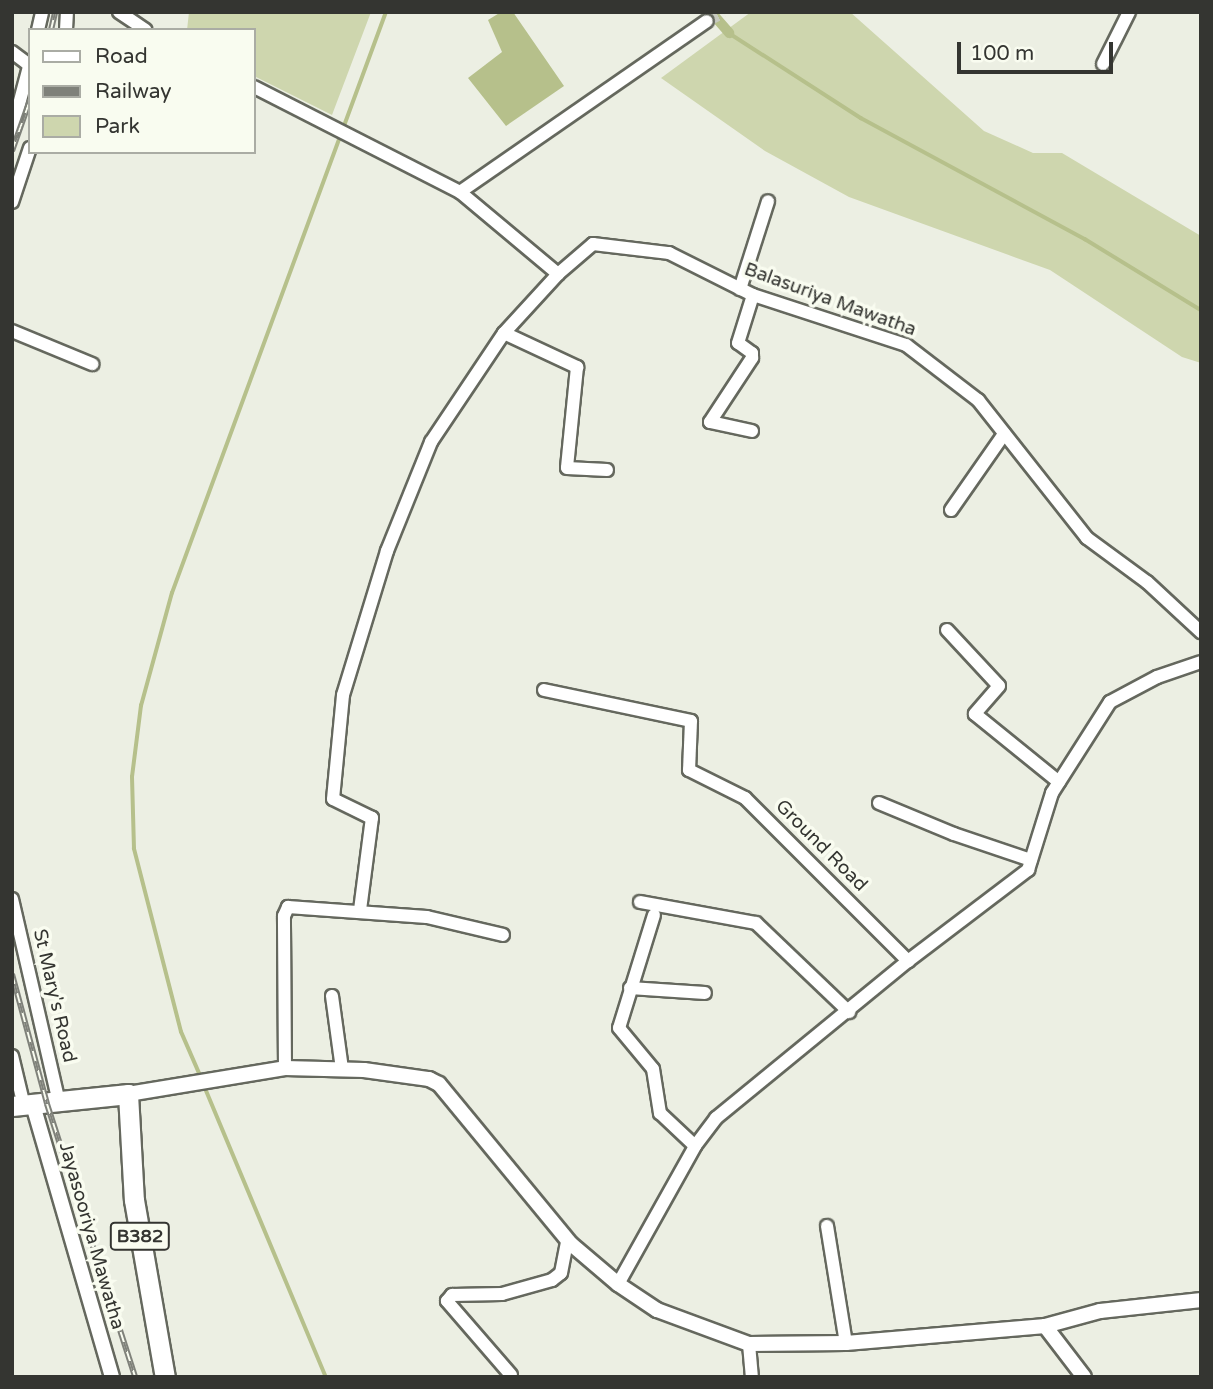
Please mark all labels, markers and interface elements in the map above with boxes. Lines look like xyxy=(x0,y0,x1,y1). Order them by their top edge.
legend xyxy=(28,28,256,154)
scale bar xyxy=(961,28,1117,72)
text: 100 m xyxy=(970,41,1034,66)
text: Road xyxy=(95,44,148,69)
text: Railway xyxy=(95,79,172,104)
text: Park xyxy=(95,114,140,139)
street label: Balasuriya Mawatha xyxy=(741,258,919,342)
street label: Ground Road xyxy=(770,795,872,897)
street label: St Mary's Road xyxy=(28,927,80,1065)
street label: Jayasooriya Mawatha xyxy=(53,1140,129,1332)
road number: B382 xyxy=(108,1222,172,1251)

